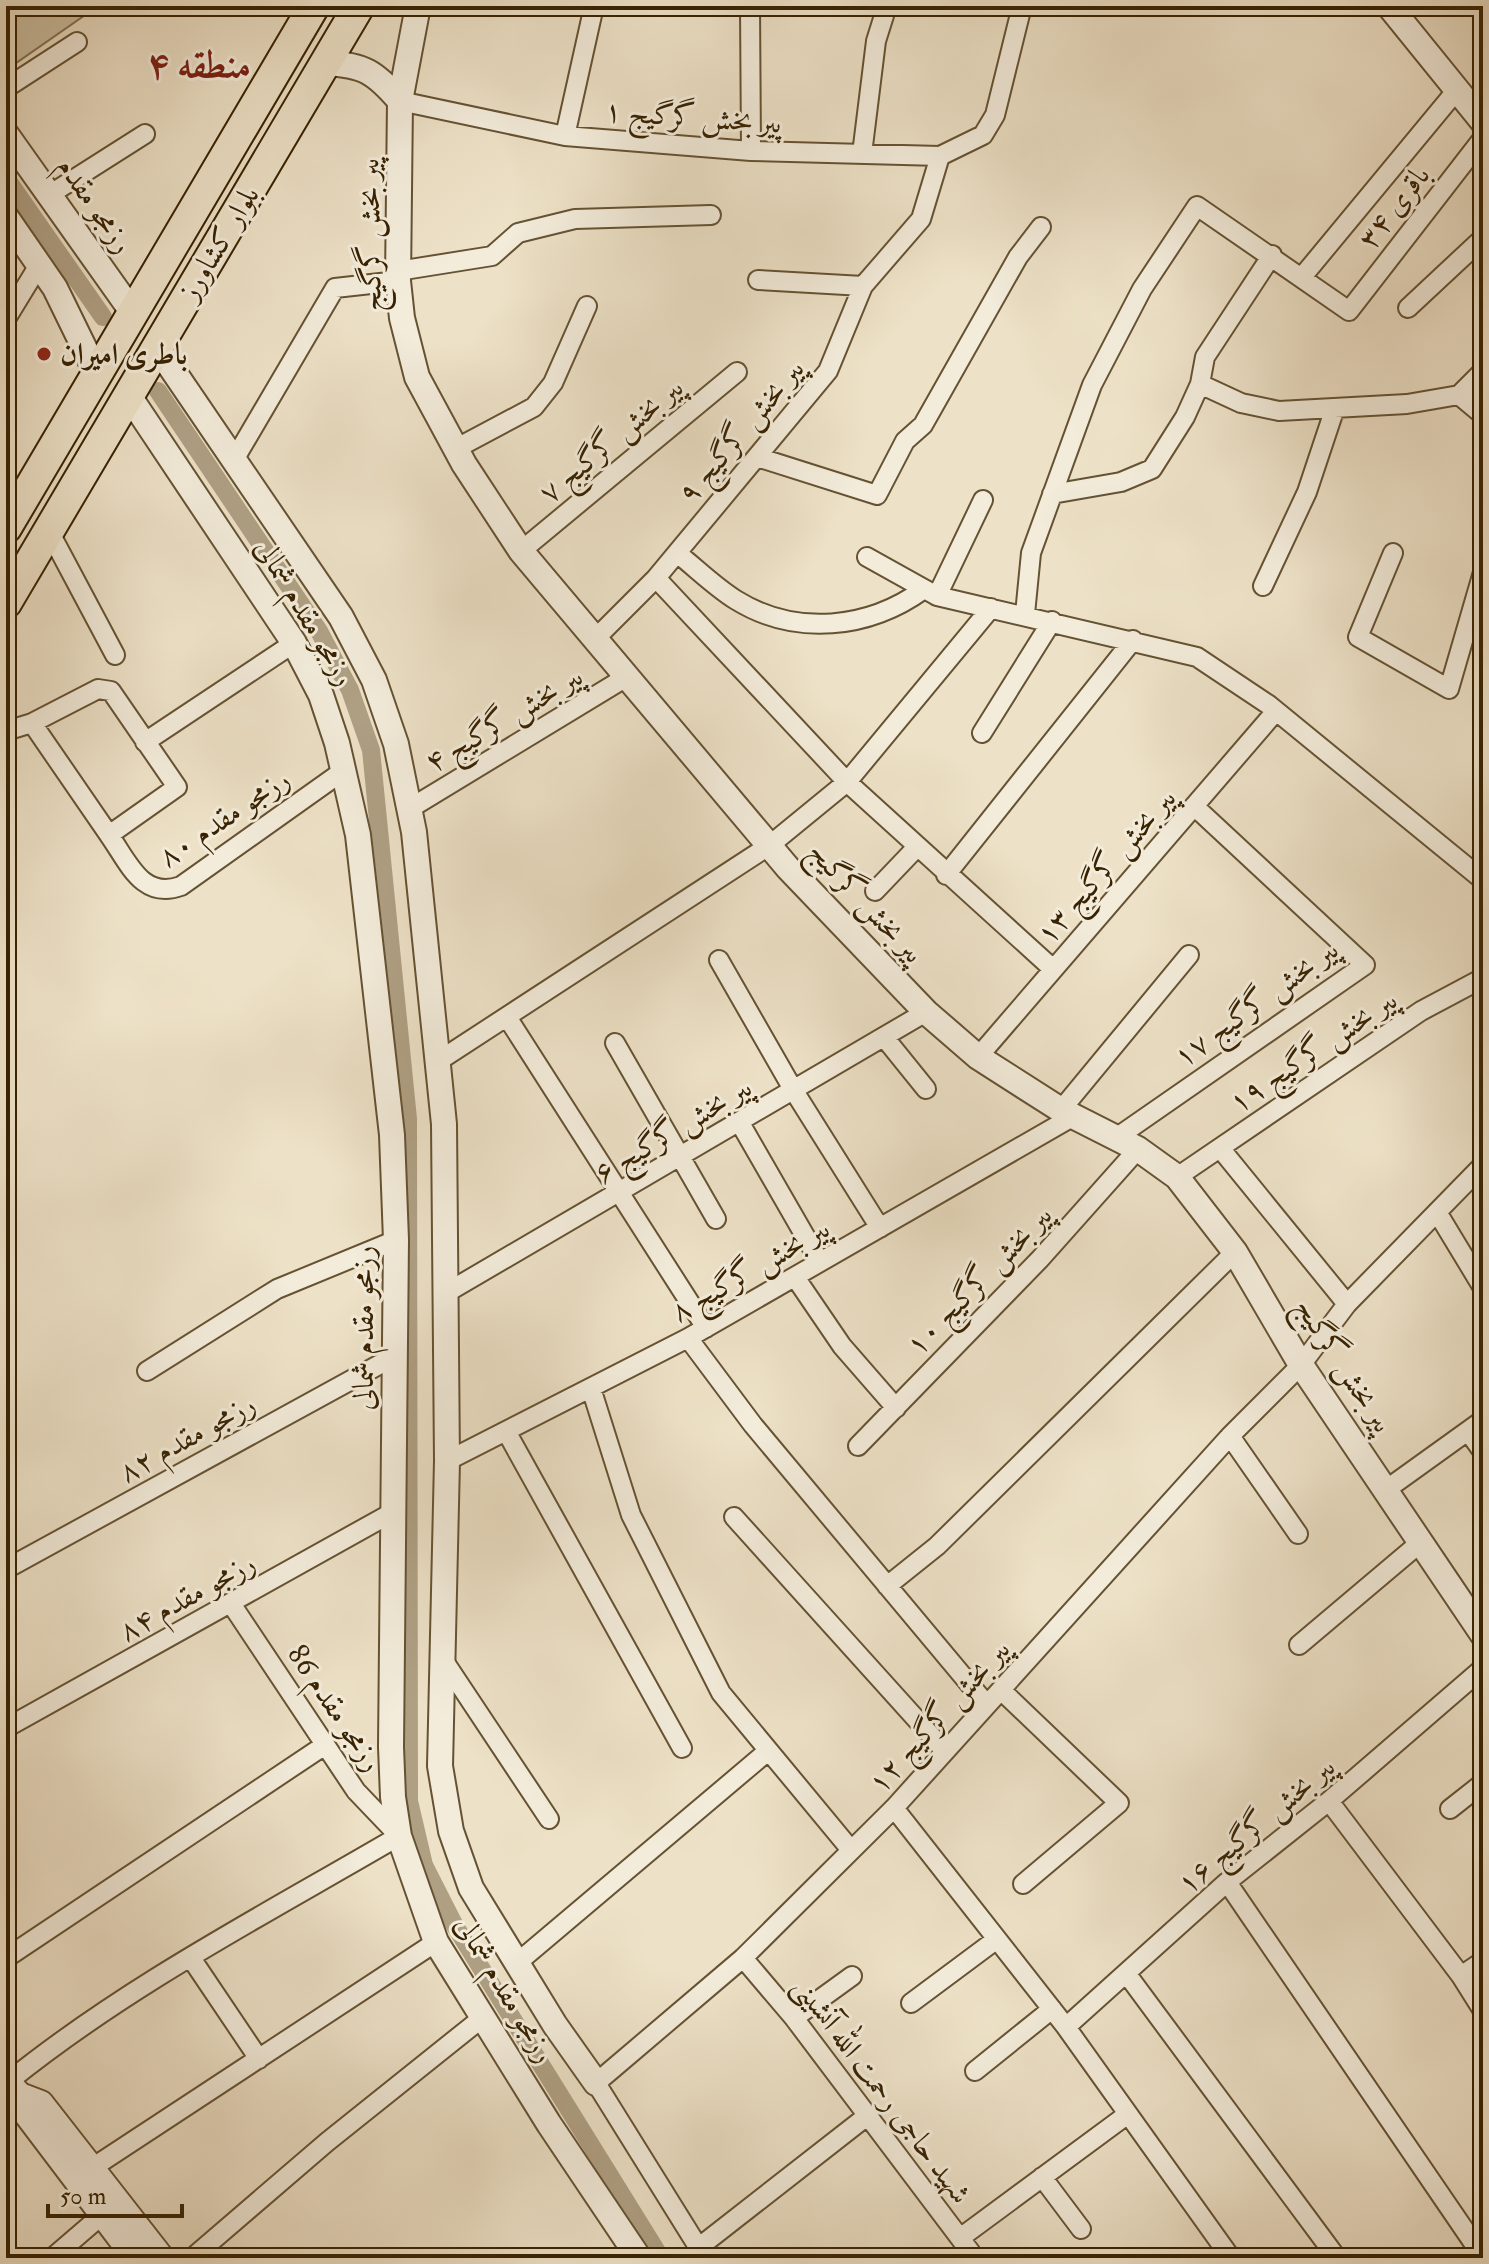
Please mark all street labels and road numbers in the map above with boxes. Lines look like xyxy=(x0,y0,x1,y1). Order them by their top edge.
street label: پیر بخش گرگیج ۱ xyxy=(603,90,784,150)
street label: رزمجو مقدم xyxy=(43,150,142,264)
street label: پیر بخش گرگیج xyxy=(348,156,398,312)
street label: باقری ۳۴ xyxy=(1350,158,1438,256)
street label: بلوار کشاورز xyxy=(169,179,268,310)
street label: پیر بخش گرگیج ۹ xyxy=(668,349,819,516)
street label: پیر بخش گرگیج ۷ xyxy=(530,366,697,517)
street label: رزمجو مقدم شمالی xyxy=(241,532,363,696)
street label: پیر بخش گرگیج ۴ xyxy=(417,655,595,787)
street label: رزمجو مقدم ۸۰ xyxy=(151,760,301,881)
street label: پیر بخش گرگیج ۱۳ xyxy=(1027,778,1191,957)
street label: پیر بخش گرگیج xyxy=(794,832,934,977)
street label: پیر بخش گرگیج ۱۷ xyxy=(1165,928,1352,1082)
street label: پیر بخش گرگیج ۱۹ xyxy=(1221,979,1410,1127)
street label: پیر بخش گرگیج ۶ xyxy=(586,1066,764,1198)
street label: پیر بخش گرگیج ۱۰ xyxy=(897,1195,1067,1369)
street label: پیر بخش گرگیج ۸ xyxy=(663,1207,841,1337)
street label: رزمجو مقدم شمالی xyxy=(345,1245,389,1411)
street label: پیر بخش گرگیج xyxy=(1280,1289,1404,1445)
street label: رزمجو مقدم ۸۲ xyxy=(112,1385,265,1497)
street label: رزمجو مقدم ۸۴ xyxy=(112,1544,265,1656)
street label: پیر بخش گرگیج ۱۲ xyxy=(859,1629,1025,1806)
street label: رزمجو مقدم 86 xyxy=(273,1638,391,1782)
street label: پیر بخش گرگیج ۱۶ xyxy=(1168,1746,1349,1908)
street label: رزمجو مقدم شمالی xyxy=(441,1909,563,2073)
street label: شهید حاجی رحمت الله آنشینی xyxy=(782,1966,983,2213)

